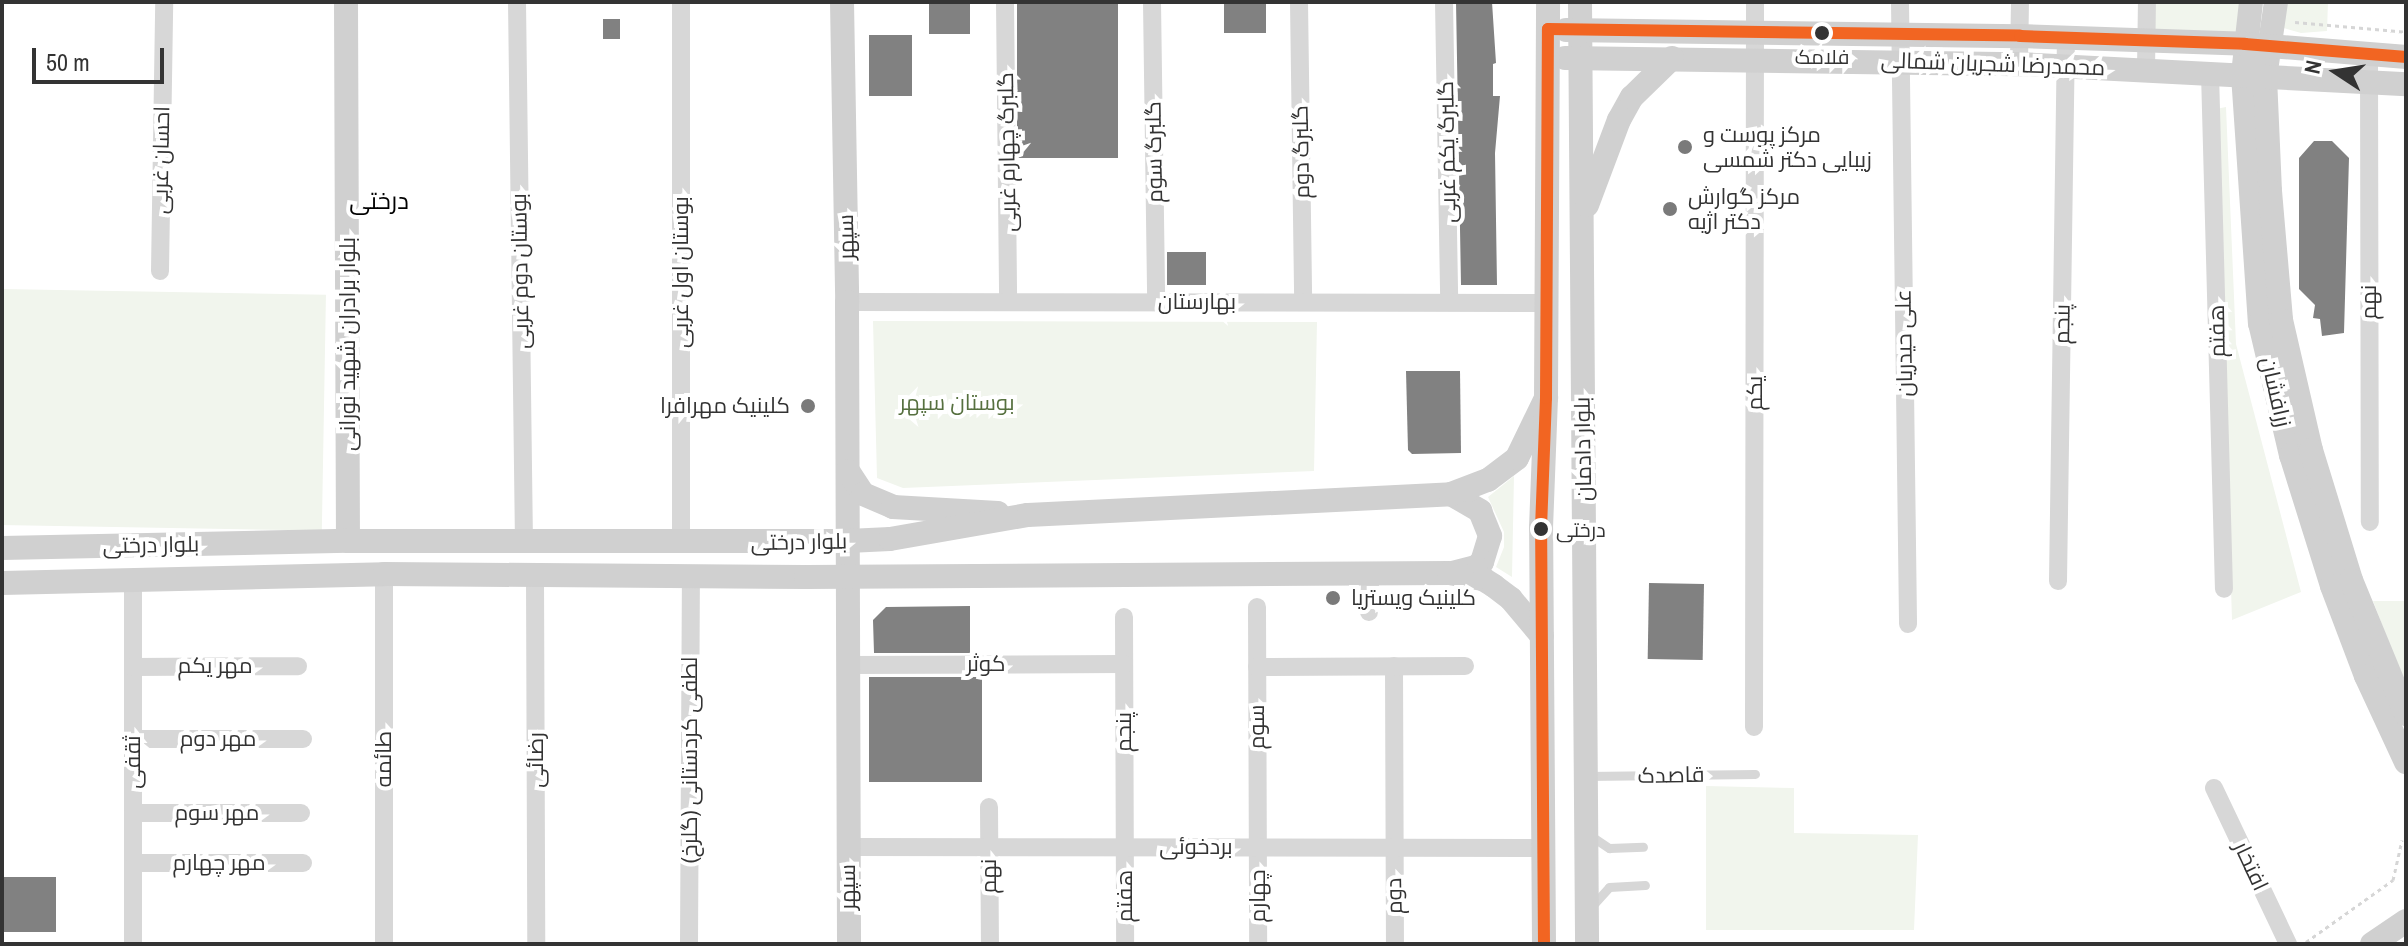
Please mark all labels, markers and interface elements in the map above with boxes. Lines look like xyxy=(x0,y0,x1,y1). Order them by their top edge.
marker: فلامک xyxy=(1814,25,1830,41)
scale bar xyxy=(36,32,168,82)
north arrow xyxy=(2296,32,2376,112)
place label: فلامک xyxy=(1795,44,1849,68)
text: 50 m xyxy=(46,46,90,78)
street label: محمدرضا شجریان شمالی xyxy=(1880,47,2106,81)
text: N xyxy=(2296,58,2329,77)
street label: گلبرگ چهارم غربی xyxy=(992,72,1022,232)
street label: گلبرگ یکم غربی xyxy=(1433,81,1461,223)
street label: گلبرگ سوم xyxy=(1140,101,1168,203)
street label: گلبرگ دوم xyxy=(1287,105,1315,199)
street label: احسان غربی xyxy=(147,106,175,214)
place label: مرکز پوست و زیبایی دکتر شمسی xyxy=(1703,121,1872,172)
marker: مرکز پوست و زیبایی دکتر شمسی xyxy=(1674,136,1696,158)
place label: مرکز گوارش دکتر اژیه xyxy=(1688,183,1800,234)
district label: درختی xyxy=(349,187,409,215)
street label: بوستان دوم غربی xyxy=(505,193,535,349)
street label: بوستان اول غربی xyxy=(668,196,694,348)
marker: مرکز گوارش دکتر اژیه xyxy=(1659,198,1681,220)
street label: سپهر xyxy=(832,214,860,260)
street label: بلوار برادران شهید نورانی xyxy=(335,237,361,451)
street label: نهم xyxy=(2356,285,2382,319)
street label: بهارستان xyxy=(1158,289,1236,315)
street label: علی حیدریان xyxy=(1890,289,1918,397)
street label: پنجم xyxy=(2048,304,2076,344)
street label: هفتم xyxy=(2203,305,2231,357)
street label: زرافشان xyxy=(2255,354,2297,430)
street label: یکم xyxy=(1742,376,1768,410)
park label: بوستان سپهر xyxy=(899,390,1015,416)
place label: کلینیک مهرافرا xyxy=(660,393,790,419)
marker: کلینیک مهرافرا xyxy=(797,395,819,417)
street label: بلوار دادمان xyxy=(1569,397,1597,501)
place label: درختی xyxy=(1556,517,1606,541)
marker: درختی xyxy=(1533,521,1549,537)
street label: بلوار درختی xyxy=(750,528,848,556)
street label: بلوار درختی xyxy=(102,531,200,559)
place label: کلینیک ویستریا xyxy=(1351,585,1476,611)
marker: کلینیک ویستریا xyxy=(1322,587,1344,609)
street label: کوثر xyxy=(967,651,1005,677)
street label: مهر یکم xyxy=(177,653,253,679)
street label: لطفی کردستانی (گلرخ) xyxy=(677,657,703,863)
street label: سوم xyxy=(1244,705,1270,749)
street label: پنجم xyxy=(1111,712,1137,752)
street label: مهر دوم xyxy=(180,726,256,752)
street label: طائمه xyxy=(371,731,397,787)
street label: رضائی xyxy=(523,732,549,788)
street label: ثقفی xyxy=(120,735,146,789)
street label: قاصدک xyxy=(1637,761,1705,789)
street label: مهر سوم xyxy=(175,800,259,826)
street label: بردخوئی xyxy=(1159,834,1233,860)
street label: افتخار xyxy=(2228,837,2274,895)
street label: مهر چهارم xyxy=(172,850,266,876)
street label: نهم xyxy=(976,859,1002,893)
street label: سپهر xyxy=(835,864,861,910)
street label: هفتم xyxy=(1112,870,1138,922)
street label: چهارم xyxy=(1245,870,1271,922)
street label: دوم xyxy=(1380,878,1408,914)

